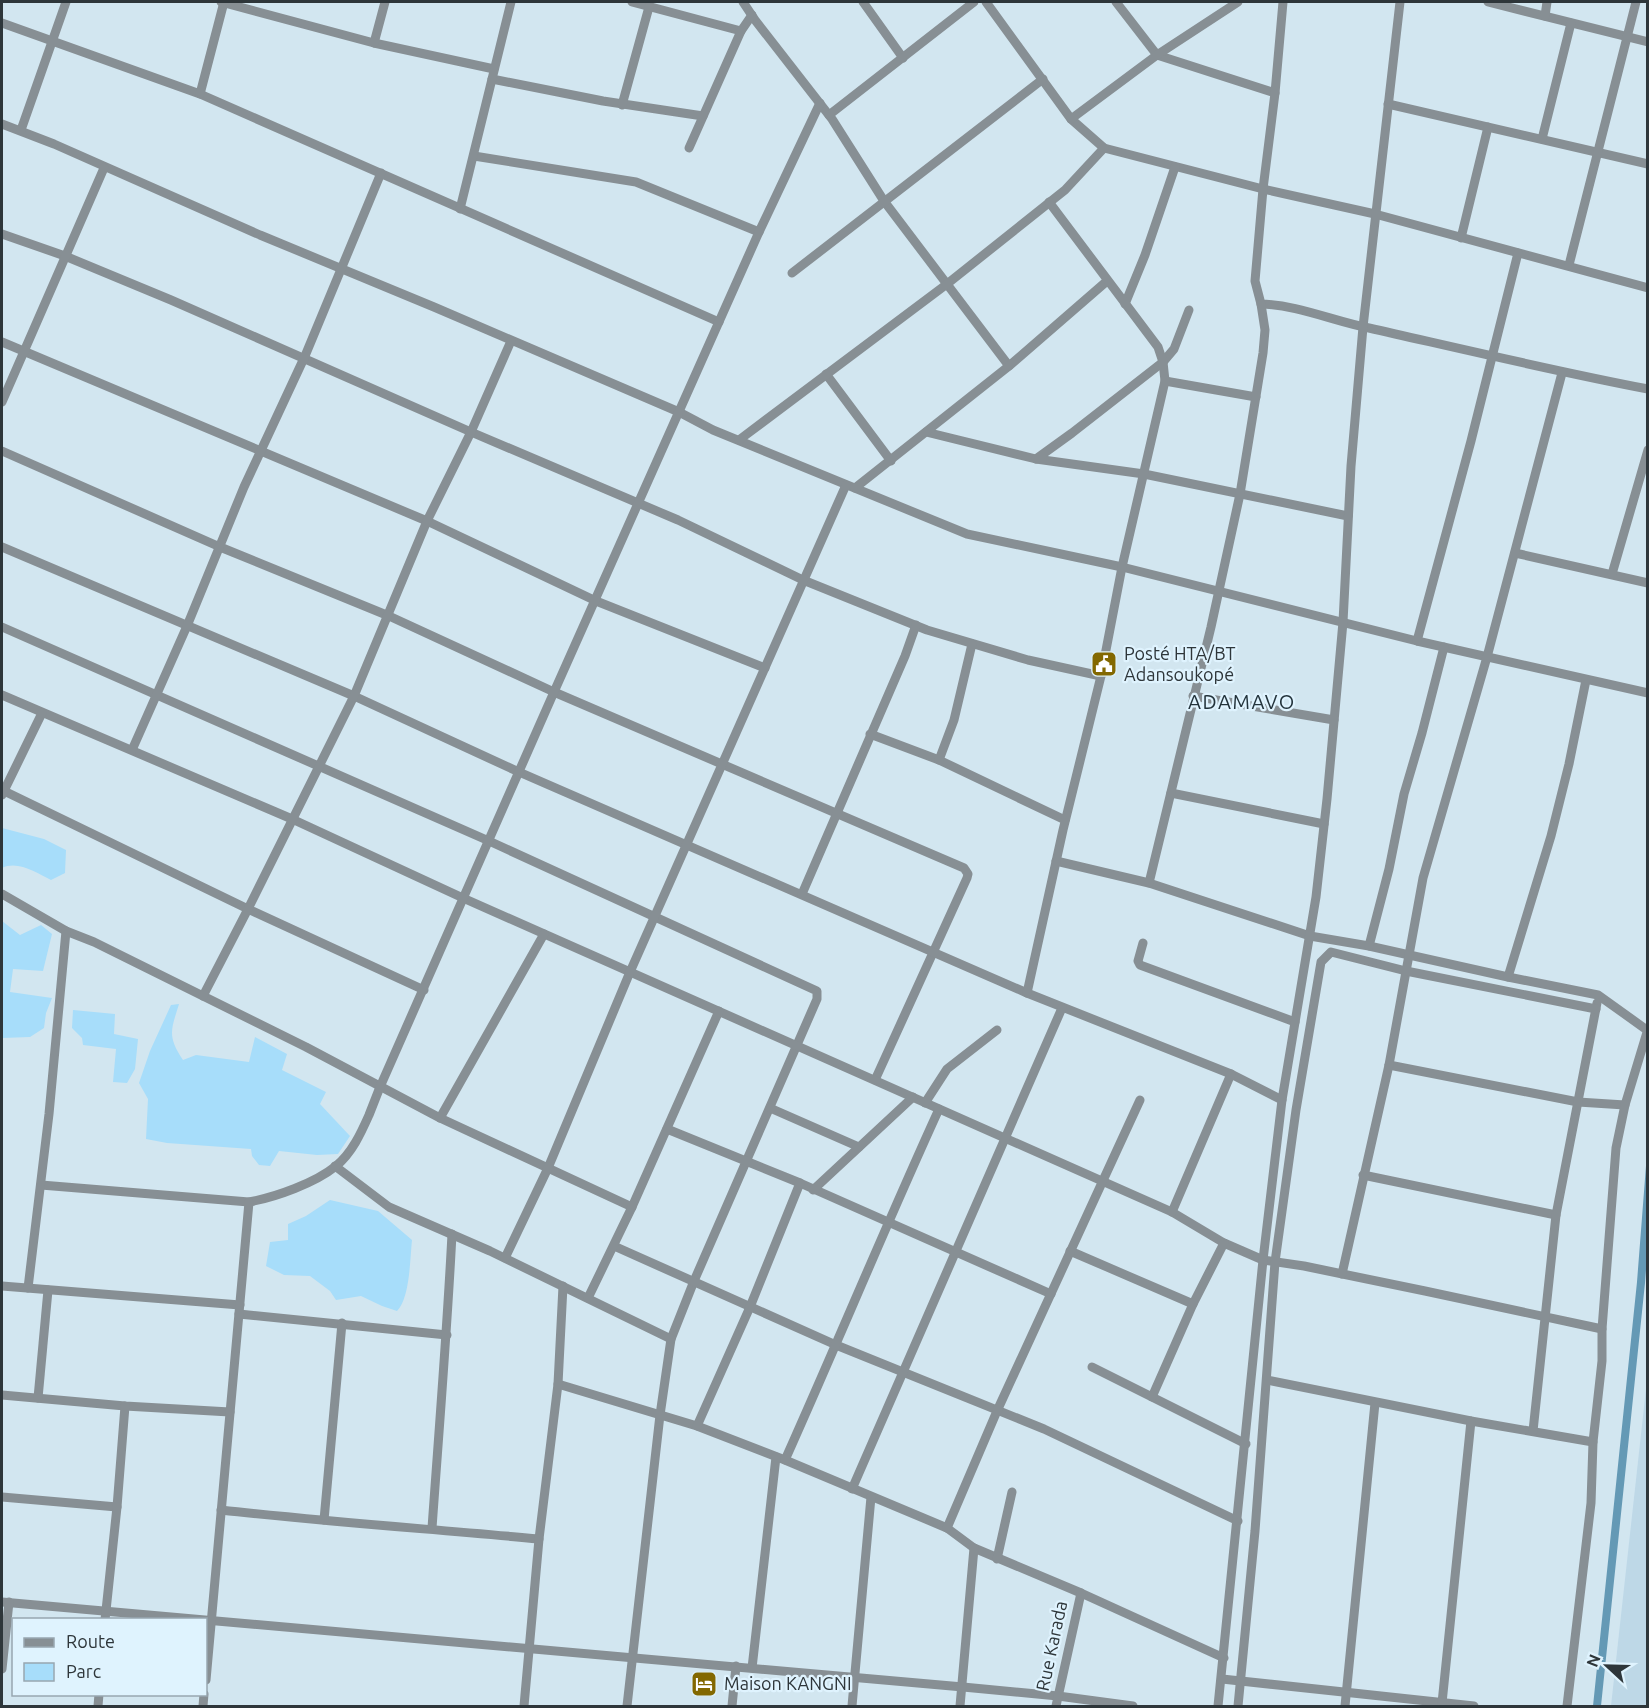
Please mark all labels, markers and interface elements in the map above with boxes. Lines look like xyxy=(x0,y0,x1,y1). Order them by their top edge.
place label: Posté HTA/BT Adansoukopé xyxy=(1124,643,1236,684)
public building icon: Posté HTA/BT Adansoukopé xyxy=(1089,649,1119,679)
district label: ADAMAVO xyxy=(1188,690,1296,713)
street label: Rue Karada xyxy=(1032,1599,1070,1693)
legend xyxy=(12,1618,207,1696)
text: Route xyxy=(66,1631,115,1651)
north arrow xyxy=(1577,1636,1637,1696)
text: N xyxy=(1583,1651,1604,1669)
text: Parc xyxy=(66,1661,101,1681)
hotel icon: Maison KANGNI xyxy=(689,1669,719,1699)
place label: Maison KANGNI xyxy=(724,1673,852,1693)

